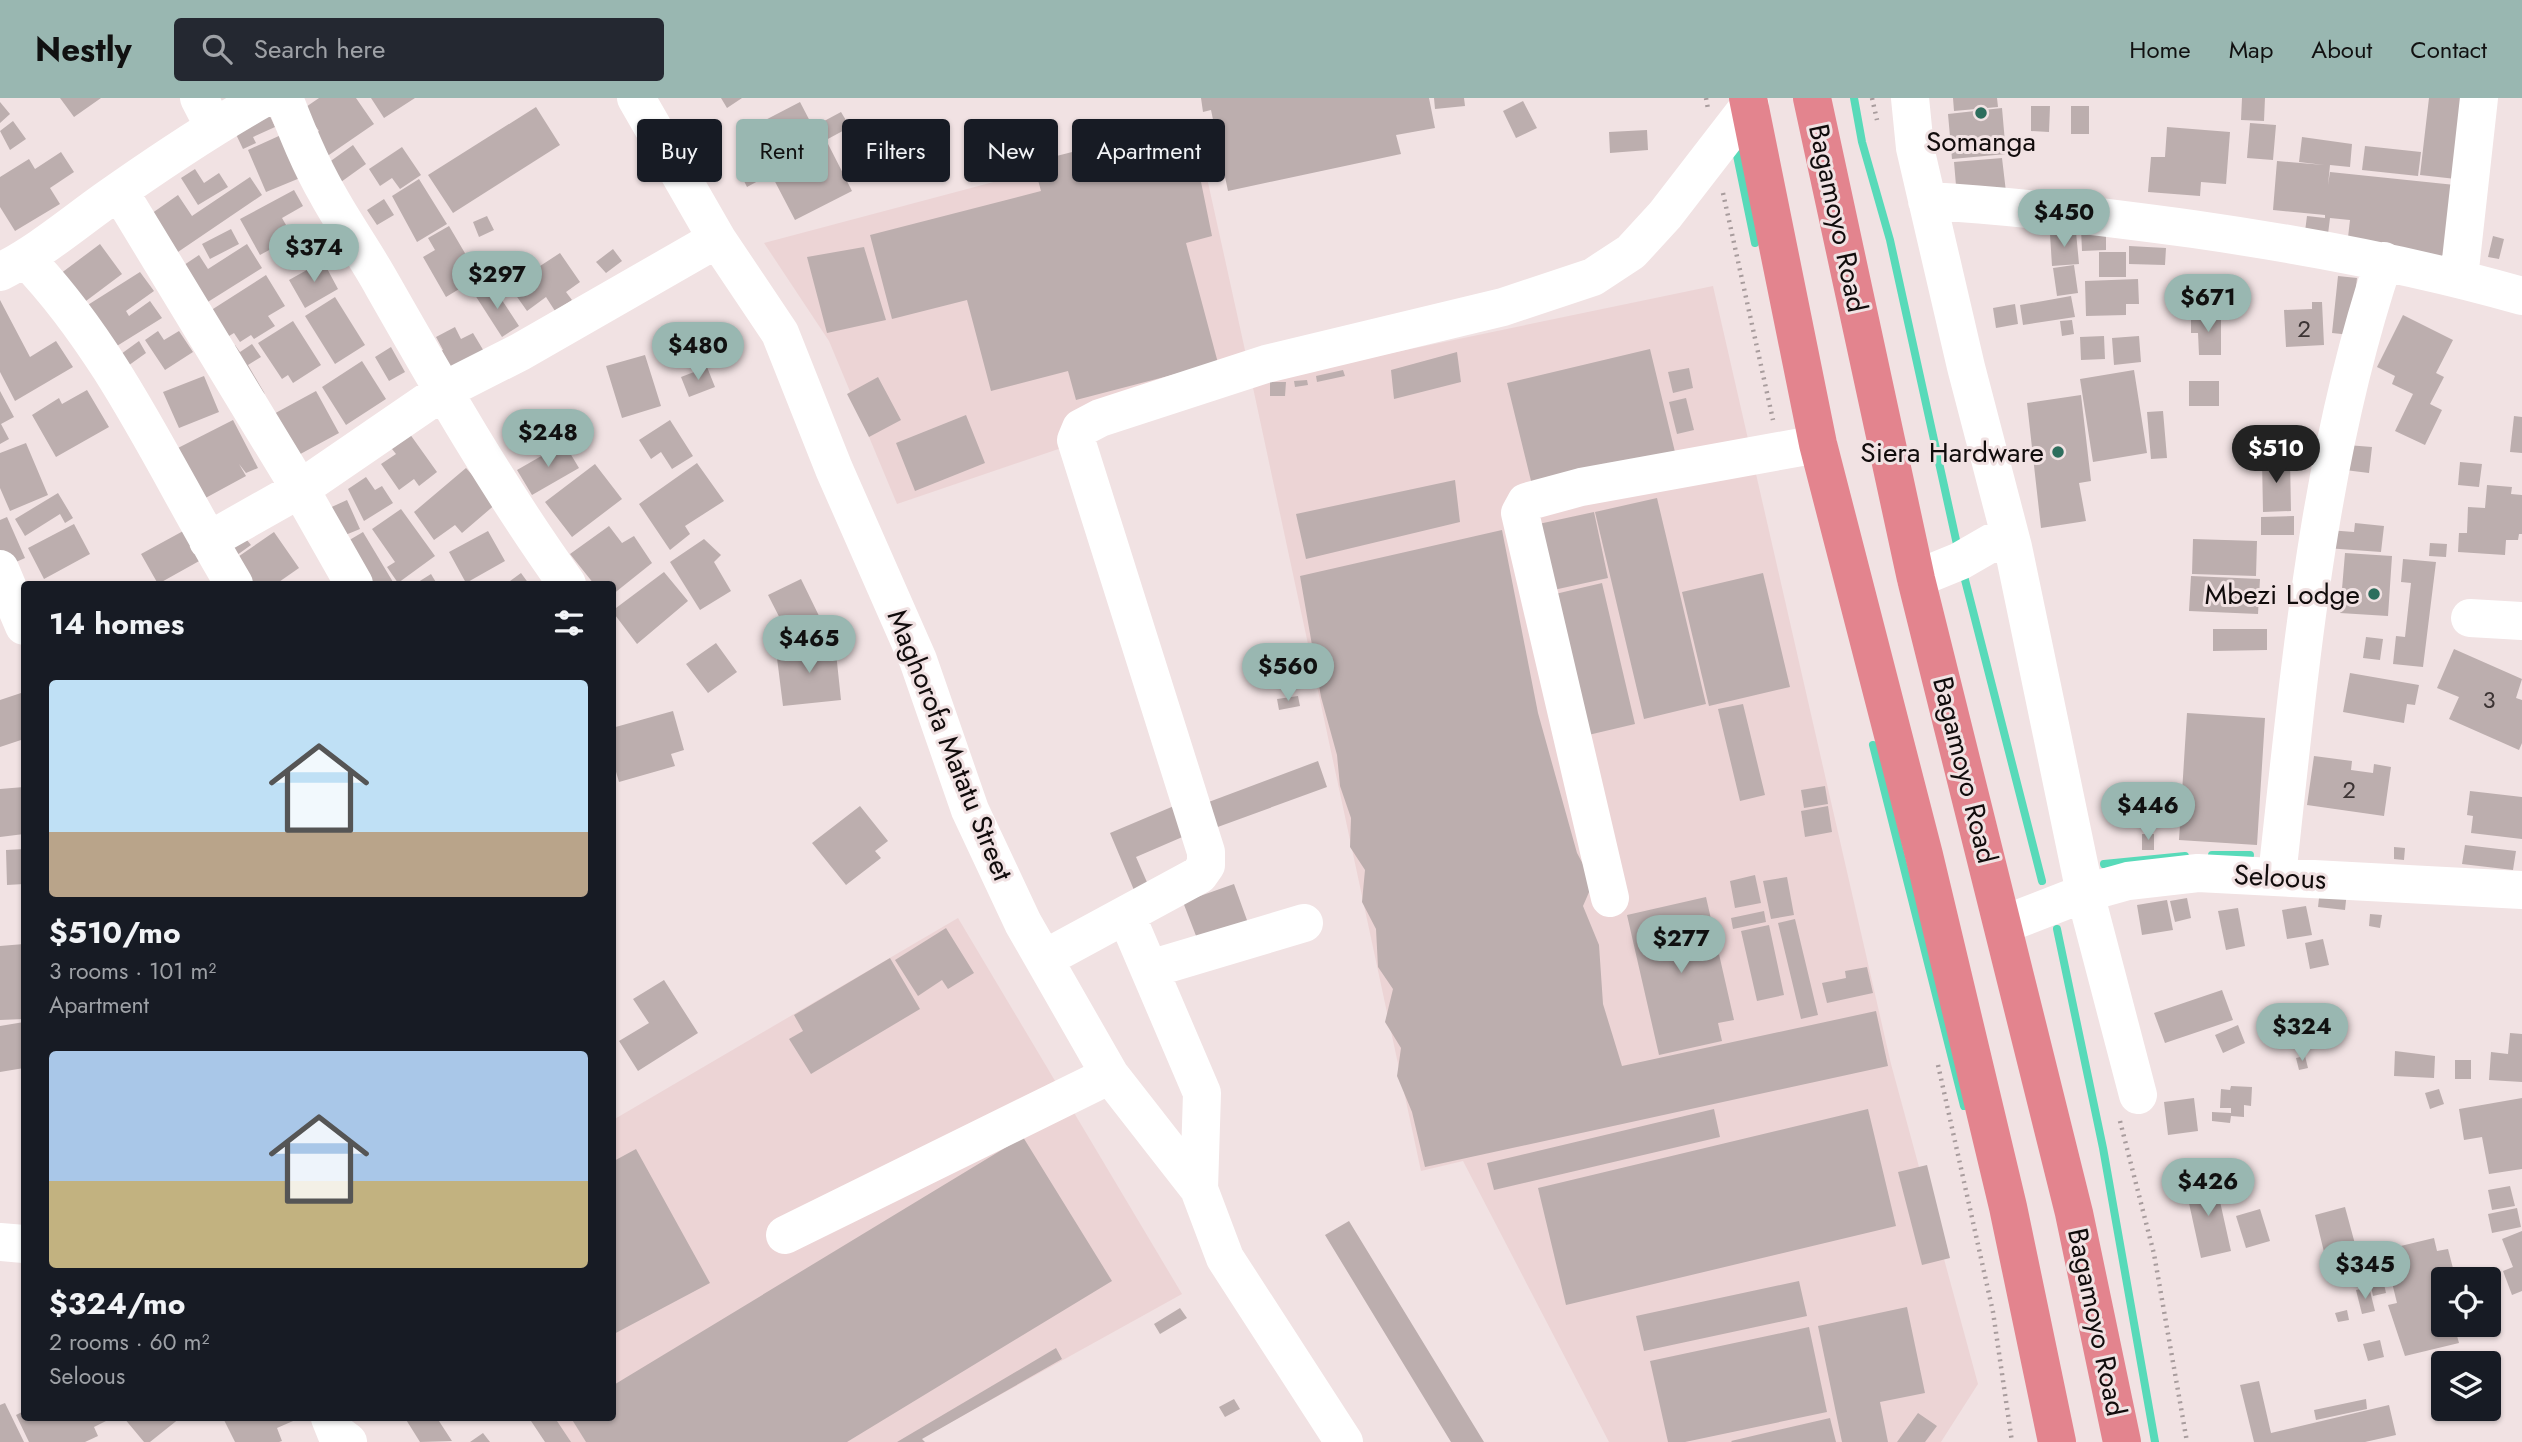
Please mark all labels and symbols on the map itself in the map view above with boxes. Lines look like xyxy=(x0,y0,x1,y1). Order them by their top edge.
marker: Somanga xyxy=(1973,105,1989,121)
street label: Bagamoyo Road xyxy=(1798,120,1878,316)
place label: Somanga xyxy=(1926,121,2036,162)
pin: $450 xyxy=(2023,190,2105,249)
pin: $374 xyxy=(273,225,355,284)
pin: $297 xyxy=(456,252,538,311)
pin: $671 xyxy=(2167,274,2249,334)
house number: 2 xyxy=(2297,311,2311,346)
pin: $480 xyxy=(657,322,739,382)
pin: $248 xyxy=(507,410,589,469)
pin: $510 xyxy=(2235,426,2317,485)
place label: Siera Hardware xyxy=(1860,432,2044,473)
marker: Siera Hardware xyxy=(2050,444,2066,460)
place label: Mbezi Lodge xyxy=(2205,574,2360,615)
marker: Mbezi Lodge xyxy=(2366,586,2382,602)
street label: Maghorofa Matatu Street xyxy=(877,603,1023,887)
pin: $465 xyxy=(768,616,850,675)
pin: $560 xyxy=(1247,644,1329,703)
street label: Bagamoyo Road xyxy=(1922,672,2008,868)
house number: 3 xyxy=(2482,682,2496,717)
house number: 2 xyxy=(2342,772,2356,807)
pin: $446 xyxy=(2107,782,2189,842)
street label: Seloous xyxy=(2233,854,2327,900)
pin: $277 xyxy=(1640,916,1722,975)
pin: $324 xyxy=(2261,1004,2343,1063)
pin: $426 xyxy=(2167,1158,2249,1218)
street label: Bagamoyo Road xyxy=(2057,1224,2137,1420)
pin: $345 xyxy=(2324,1242,2406,1301)

